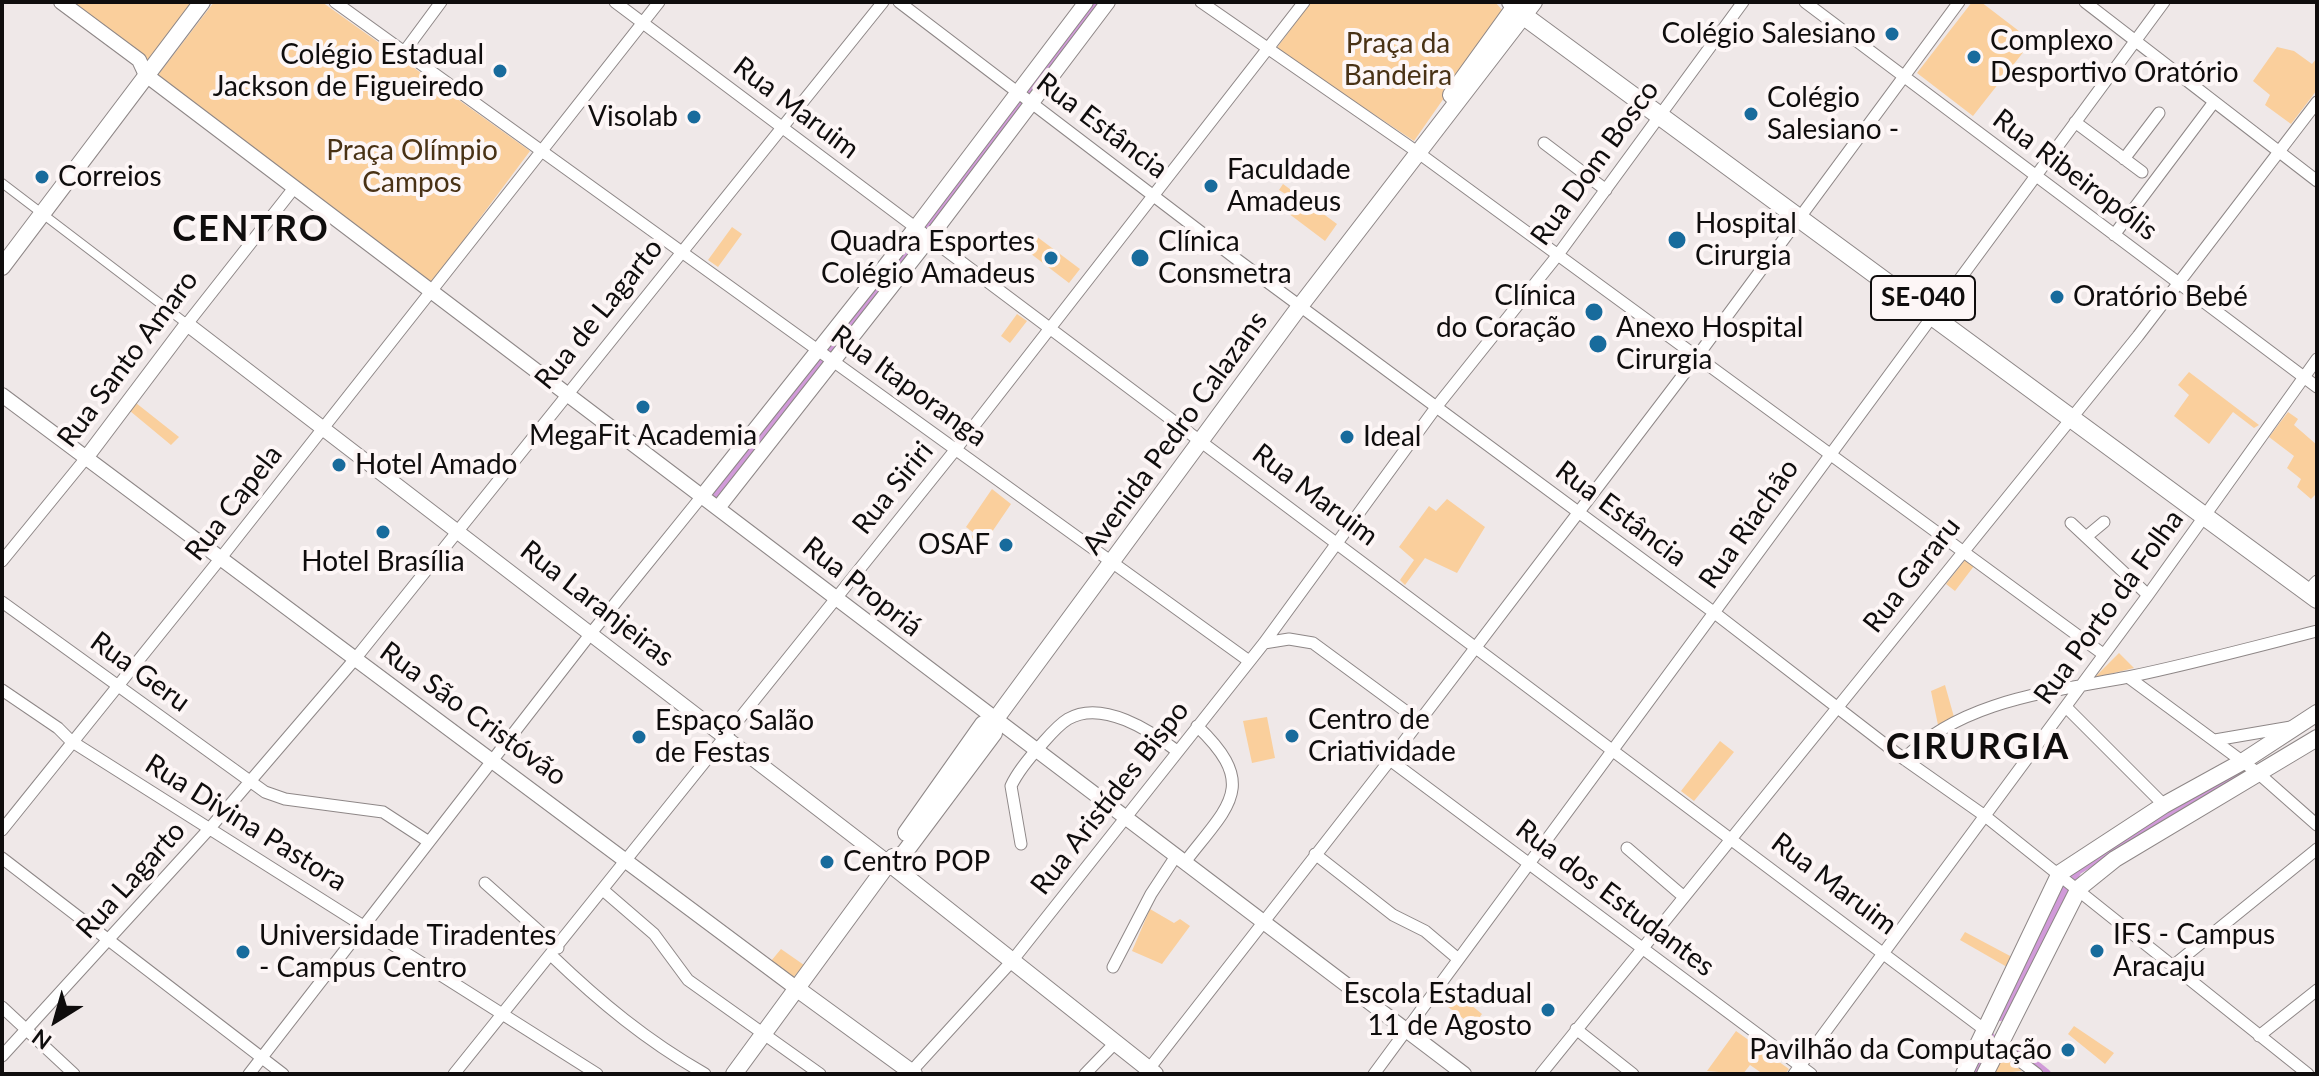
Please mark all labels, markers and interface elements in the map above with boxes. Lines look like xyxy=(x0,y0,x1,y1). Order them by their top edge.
place label: Colégio Salesiano xyxy=(1661,17,1876,51)
place label: Complexo Desportivo Oratório xyxy=(1990,24,2239,90)
marker: Colégio Salesiano xyxy=(1883,25,1901,43)
park label: Praça da Bandeira xyxy=(1344,27,1452,93)
place label: Colégio Estadual Jackson de Figueiredo xyxy=(213,38,484,104)
marker: Complexo Desportivo Oratório xyxy=(1965,48,1983,66)
street label: Rua Maruim xyxy=(727,50,865,166)
marker: Colégio Estadual Jackson de Figueiredo xyxy=(491,62,509,80)
street label: Rua Estância xyxy=(1030,66,1174,186)
street label: Rua Dom Bosco xyxy=(1524,74,1666,252)
place label: Colégio Salesiano - xyxy=(1767,81,1899,147)
place label: Visolab xyxy=(588,100,678,134)
street label: Rua Ribeiropólis xyxy=(1986,102,2164,248)
marker: Colégio Salesiano - xyxy=(1742,105,1760,123)
marker: Visolab xyxy=(685,108,703,126)
park label: Praça Olímpio Campos xyxy=(326,134,498,200)
place label: Faculdade Amadeus xyxy=(1227,153,1350,219)
place label: Correios xyxy=(58,160,162,194)
marker: Correios xyxy=(33,168,51,186)
marker: Faculdade Amadeus xyxy=(1202,177,1220,195)
district label: CENTRO xyxy=(172,207,330,251)
place label: Hospital Cirurgia xyxy=(1695,207,1797,273)
place label: Quadra Esportes Colégio Amadeus xyxy=(821,225,1035,291)
place label: Clínica Consmetra xyxy=(1158,225,1292,291)
marker: Hospital Cirurgia xyxy=(1666,229,1688,251)
street label: Rua de Lagarto xyxy=(528,232,670,396)
marker: Clínica Consmetra xyxy=(1129,247,1151,269)
marker: Quadra Esportes Colégio Amadeus xyxy=(1042,249,1060,267)
street label: Rua Santo Amaro xyxy=(51,264,205,454)
road number: SE-040 xyxy=(1871,276,1975,320)
place label: Clínica do Coração xyxy=(1436,279,1576,345)
place label: Oratório Bebé xyxy=(2073,280,2248,314)
marker: Oratório Bebé xyxy=(2048,288,2066,306)
marker: Clínica do Coração xyxy=(1583,301,1605,323)
street label: Avenida Pedro Calazans xyxy=(1075,305,1275,561)
place label: Anexo Hospital Cirurgia xyxy=(1616,311,1803,377)
street label: Rua Itaporanga xyxy=(824,318,994,454)
marker: Anexo Hospital Cirurgia xyxy=(1587,333,1609,355)
marker: MegaFit Academia xyxy=(634,398,652,416)
place label: MegaFit Academia xyxy=(529,419,757,453)
place label: Ideal xyxy=(1363,420,1421,454)
marker: Ideal xyxy=(1338,428,1356,446)
street label: Rua Siriri xyxy=(846,435,940,541)
street label: Rua Maruim xyxy=(1246,437,1384,553)
street label: Rua Capela xyxy=(179,439,289,567)
place label: Hotel Amado xyxy=(355,448,517,482)
street label: Rua Riachão xyxy=(1692,453,1806,595)
street label: Rua Estância xyxy=(1549,454,1693,574)
marker: Hotel Amado xyxy=(330,456,348,474)
street label: Rua Porto da Folha xyxy=(2027,503,2191,711)
street label: Rua Gararu xyxy=(1856,510,1968,640)
marker: Hotel Brasília xyxy=(374,523,392,541)
place label: OSAF xyxy=(918,528,990,562)
street label: Rua Propriá xyxy=(796,530,928,644)
street label: Rua Laranjeiras xyxy=(513,534,681,674)
marker: OSAF xyxy=(997,536,1015,554)
place label: Hotel Brasília xyxy=(301,545,465,579)
street label: Rua Geru xyxy=(84,625,196,719)
street label: Rua São Cristóvão xyxy=(373,635,573,793)
street label: Rua Aristídes Bispo xyxy=(1024,694,1196,902)
place label: Centro de Criatividade xyxy=(1308,703,1456,769)
place label: Espaço Salão de Festas xyxy=(655,704,814,770)
district label: CIRURGIA xyxy=(1886,725,2070,769)
marker: Centro de Criatividade xyxy=(1283,727,1301,745)
marker: Espaço Salão de Festas xyxy=(630,728,648,746)
street label: Rua Divina Pastora xyxy=(139,747,353,899)
street label: Rua dos Estudantes xyxy=(1509,812,1721,984)
street label: Rua Lagarto xyxy=(70,814,192,946)
street label: Rua Maruim xyxy=(1765,826,1903,942)
place label: Centro POP xyxy=(843,845,990,879)
marker: Centro POP xyxy=(818,853,836,871)
place label: IFS - Campus Aracaju xyxy=(2113,918,2275,984)
place label: Universidade Tiradentes - Campus Centro xyxy=(259,919,556,985)
marker: IFS - Campus Aracaju xyxy=(2088,942,2106,960)
marker: Universidade Tiradentes - Campus Centro xyxy=(234,943,252,961)
place label: Escola Estadual 11 de Agosto xyxy=(1343,977,1532,1043)
north arrow xyxy=(16,980,96,1060)
marker: Escola Estadual 11 de Agosto xyxy=(1539,1001,1557,1019)
text: N xyxy=(26,1024,56,1055)
place label: Pavilhão da Computação xyxy=(1749,1033,2052,1067)
marker: Pavilhão da Computação xyxy=(2059,1041,2077,1059)

